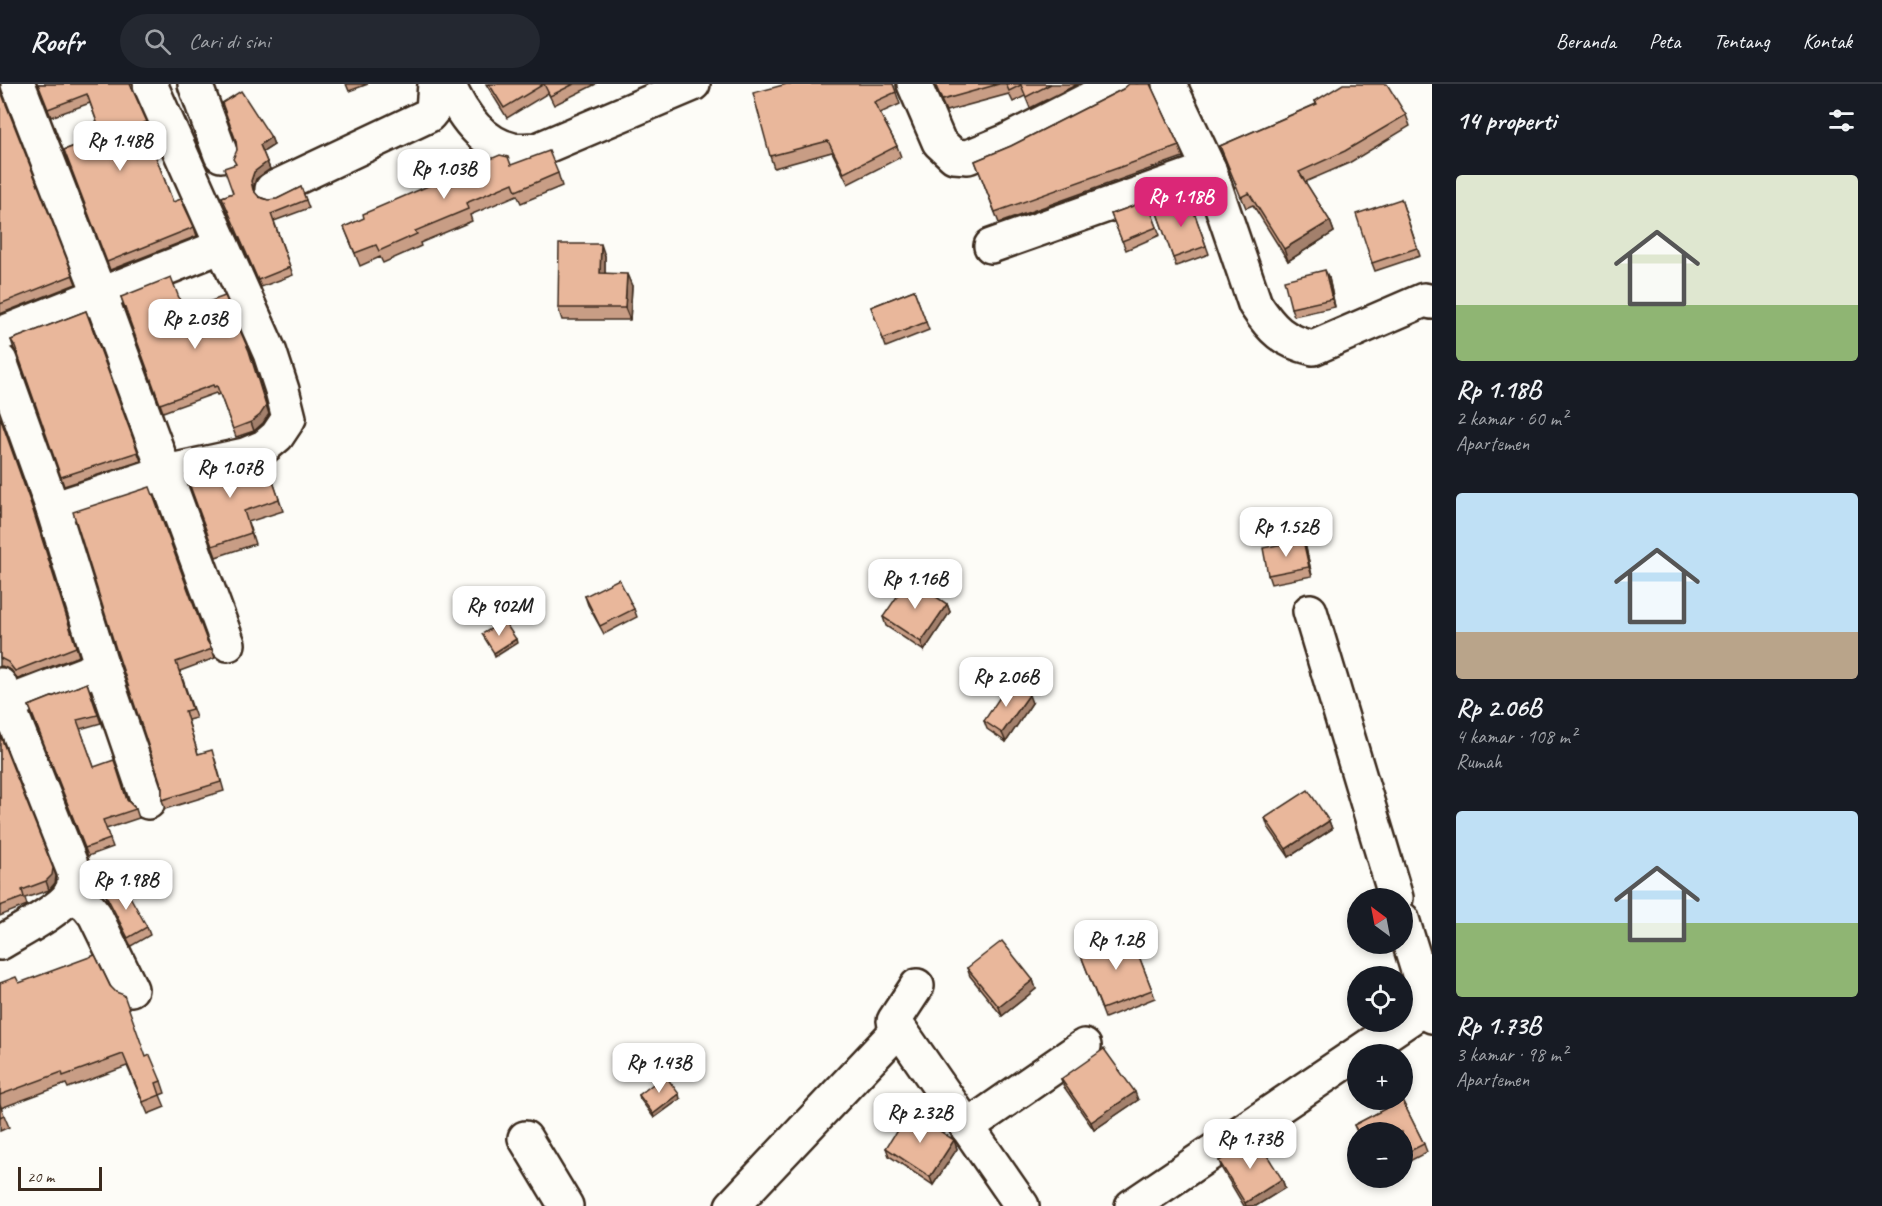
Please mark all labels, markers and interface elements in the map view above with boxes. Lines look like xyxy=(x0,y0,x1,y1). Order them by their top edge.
search box xyxy=(120,14,540,68)
text: Roofr xyxy=(30,24,84,59)
icon: search xyxy=(141,25,174,58)
text: Cari di sini xyxy=(189,27,270,55)
text: Beranda xyxy=(1556,28,1616,54)
text: Peta xyxy=(1649,28,1680,54)
text: Tentang xyxy=(1713,28,1770,54)
text: Kontak xyxy=(1803,28,1852,54)
text: 14 properti xyxy=(1456,104,1556,137)
icon: filters xyxy=(1825,104,1858,137)
pin: Rp 1.48B xyxy=(58,121,182,172)
text: Rp 1.48B xyxy=(87,128,153,153)
pin: Rp 1.03B xyxy=(382,149,506,200)
text: Rp 1.03B xyxy=(411,156,477,181)
pin: Rp 1.18B xyxy=(1119,177,1243,228)
text: Rp 1.18B xyxy=(1148,184,1214,209)
icon: home xyxy=(1603,214,1711,322)
pin: Rp 2.03B xyxy=(133,299,257,350)
text: Rp 2.03B xyxy=(162,306,228,331)
text: Rp 1.18B xyxy=(1456,373,1541,406)
text: 2 kamar · 60 m² xyxy=(1456,406,1567,431)
text: Apartemen xyxy=(1456,431,1529,456)
pin: Rp 1.07B xyxy=(168,448,292,499)
text: Rp 1.07B xyxy=(197,455,263,480)
pin: Rp 1.52B xyxy=(1224,507,1348,558)
text: Rp 1.52B xyxy=(1254,514,1318,539)
icon: home xyxy=(1603,532,1711,640)
pin: Rp 1.16B xyxy=(853,559,977,610)
text: Rp 1.16B xyxy=(882,566,948,591)
pin: Rp 902M xyxy=(444,586,554,637)
text: Rp 902M xyxy=(466,593,532,618)
pin: Rp 2.06B xyxy=(944,657,1068,708)
text: Rp 2.06B xyxy=(973,664,1039,689)
text: Rp 2.06B xyxy=(1456,691,1541,724)
text: 4 kamar · 108 m² xyxy=(1456,724,1576,749)
text: Rumah xyxy=(1456,749,1502,774)
icon: home xyxy=(1603,850,1711,958)
pin: Rp 1.98B xyxy=(64,860,188,911)
text: Rp 1.98B xyxy=(94,867,158,892)
north arrow xyxy=(1347,888,1413,954)
map controls xyxy=(1347,888,1413,1188)
pin: Rp 1.2B xyxy=(1061,920,1171,971)
text: Rp 1.2B xyxy=(1088,927,1144,952)
button: locate xyxy=(1347,966,1413,1032)
text: Rp 1.73B xyxy=(1456,1009,1541,1042)
text: 3 kamar · 98 m² xyxy=(1456,1042,1567,1067)
pin: Rp 1.43B xyxy=(597,1043,721,1094)
button: + xyxy=(1347,1044,1413,1110)
text: Rp 1.43B xyxy=(626,1050,692,1075)
text: Apartemen xyxy=(1456,1067,1529,1092)
pin: Rp 2.32B xyxy=(858,1093,982,1144)
text: Rp 2.32B xyxy=(887,1100,953,1125)
pin: Rp 1.73B xyxy=(1188,1119,1312,1170)
button: − xyxy=(1347,1122,1413,1188)
text: Rp 1.73B xyxy=(1217,1126,1283,1151)
scale bar xyxy=(18,1164,102,1192)
text: 20 m xyxy=(27,1167,54,1187)

